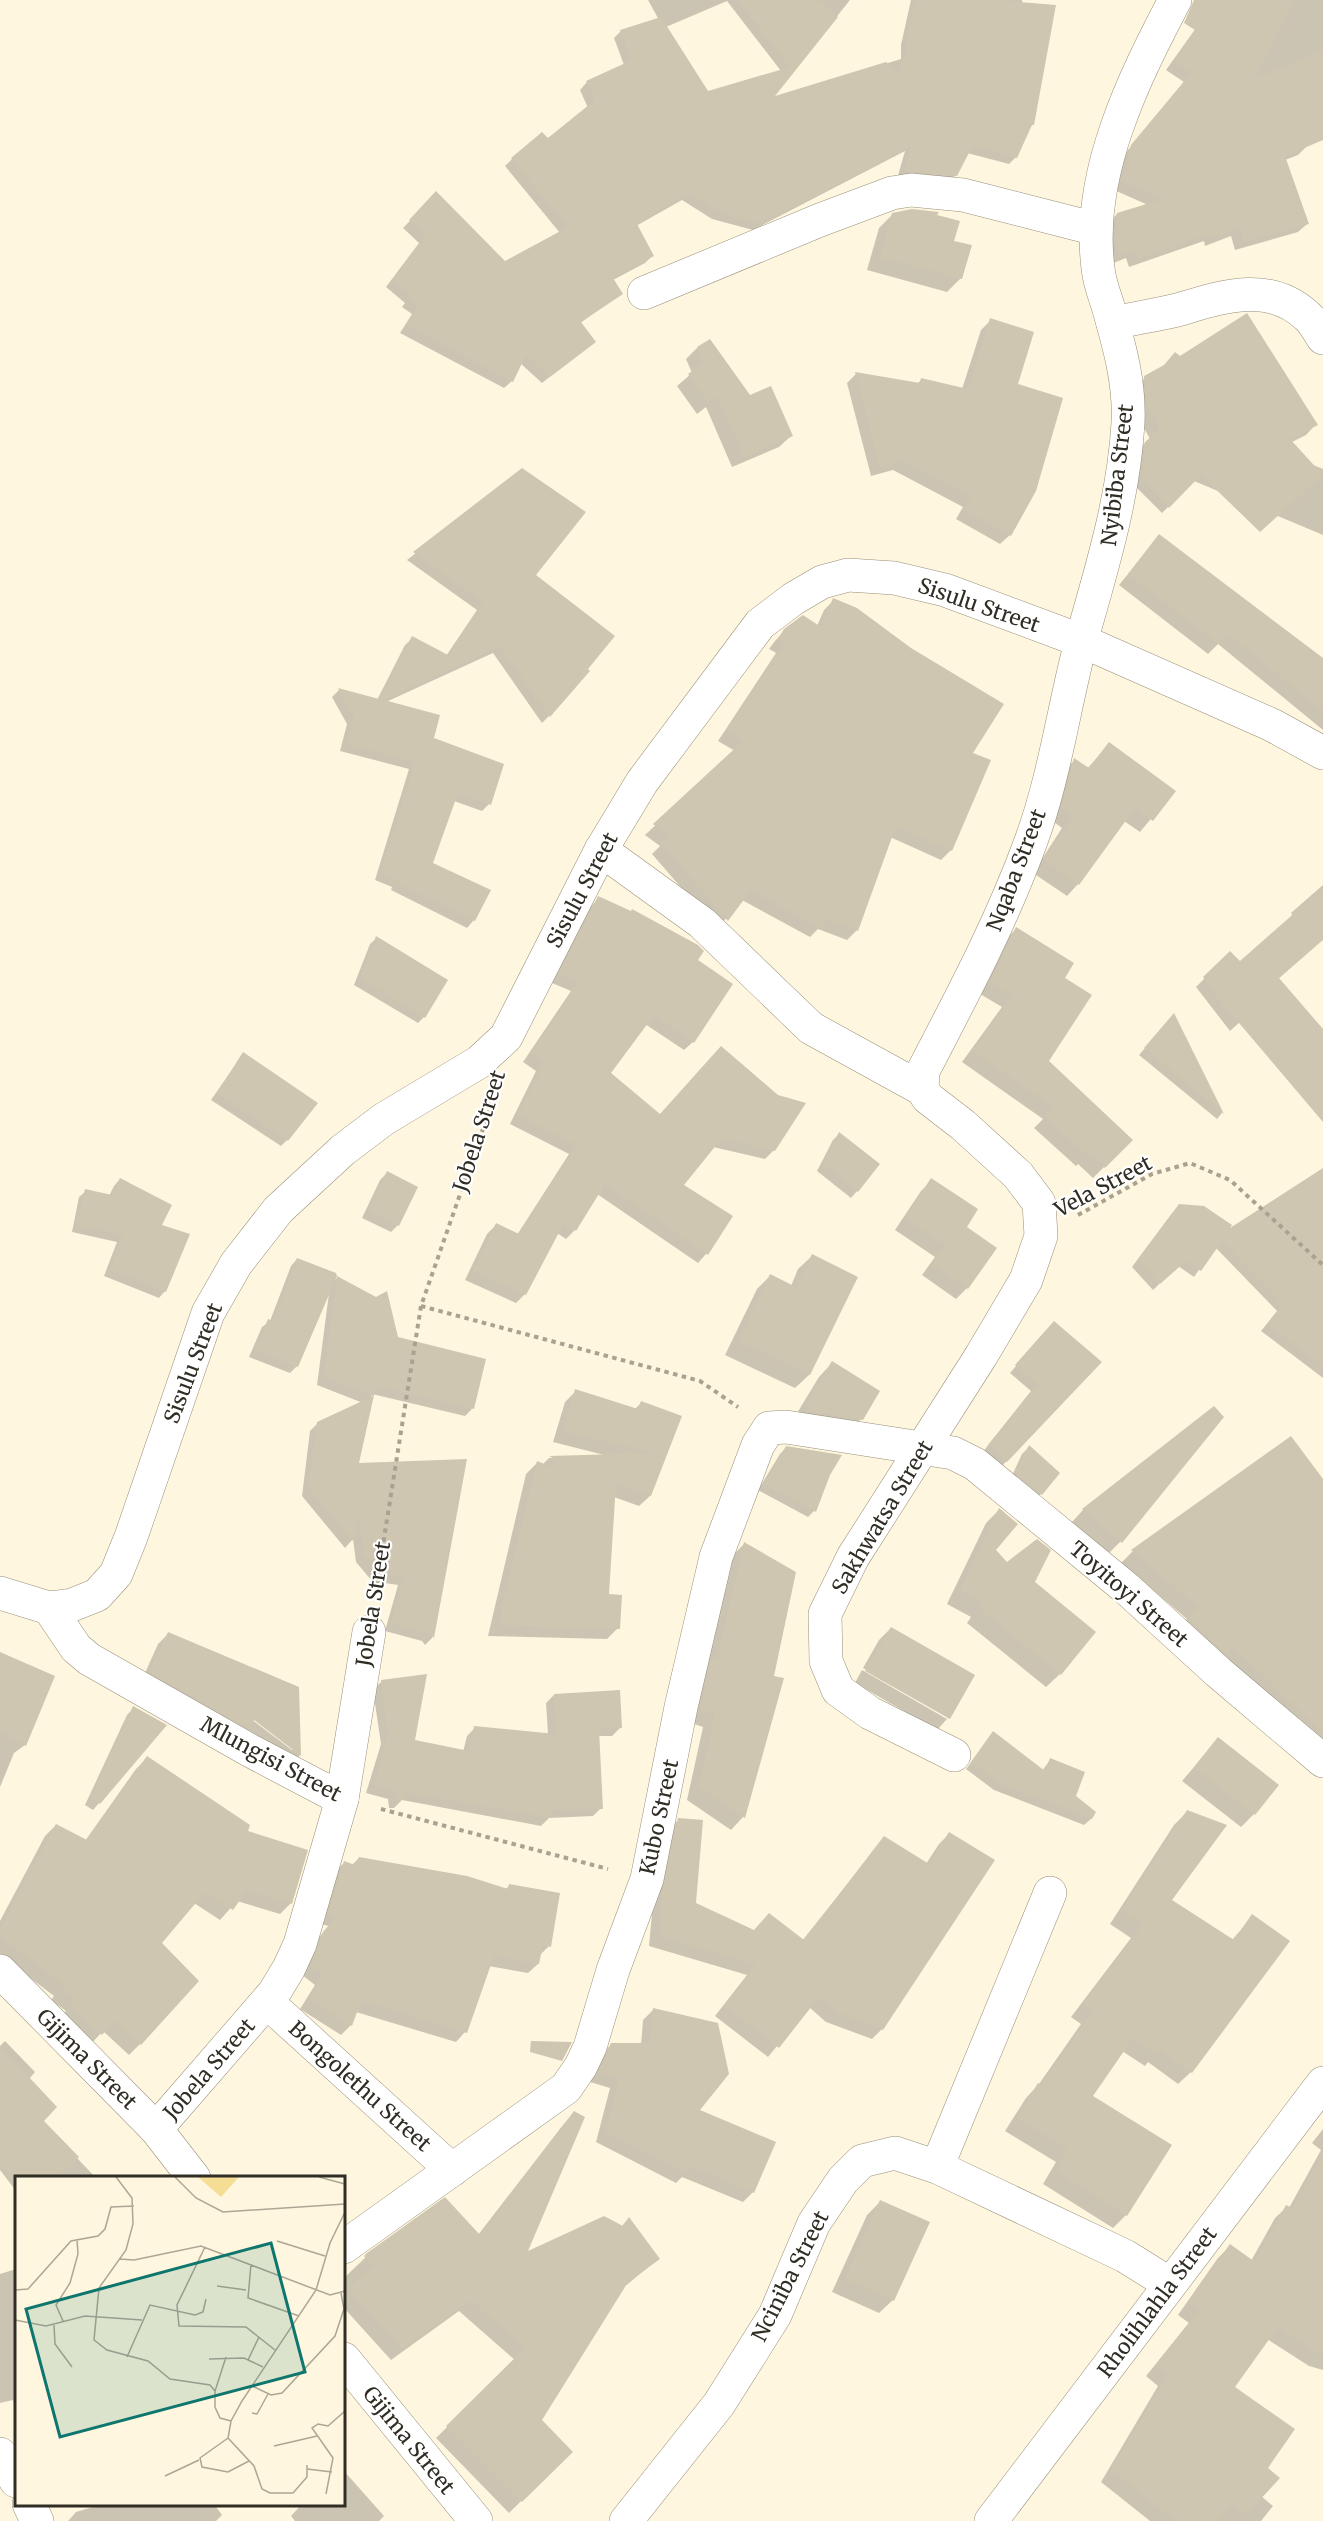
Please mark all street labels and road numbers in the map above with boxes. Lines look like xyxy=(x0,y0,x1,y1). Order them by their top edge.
street label: Nyibiba Street xyxy=(1095,402,1139,548)
street label: Sisulu Street xyxy=(915,572,1043,638)
street label: Nqaba Street xyxy=(980,805,1052,935)
street label: Sisulu Street xyxy=(540,828,624,952)
street label: Jobela Street xyxy=(446,1067,511,1196)
street label: Vela Street xyxy=(1049,1149,1156,1223)
street label: Sisulu Street xyxy=(158,1299,228,1427)
street label: Sakhwatsa Street xyxy=(825,1435,939,1599)
street label: Toyitoyi Street xyxy=(1064,1535,1194,1653)
street label: Jobela Street xyxy=(350,1539,396,1670)
street label: Mlungisi Street xyxy=(196,1711,346,1807)
street label: Kubo Street xyxy=(634,1757,684,1877)
street label: Gijima Street xyxy=(31,2003,143,2115)
street label: Jobela Street xyxy=(157,2012,261,2126)
street label: Bongolethu Street xyxy=(283,2015,437,2157)
street label: Nciniba Street xyxy=(746,2206,834,2346)
street label: Rholihlahla Street xyxy=(1091,2221,1223,2383)
street label: Gijima Street xyxy=(357,2380,461,2500)

